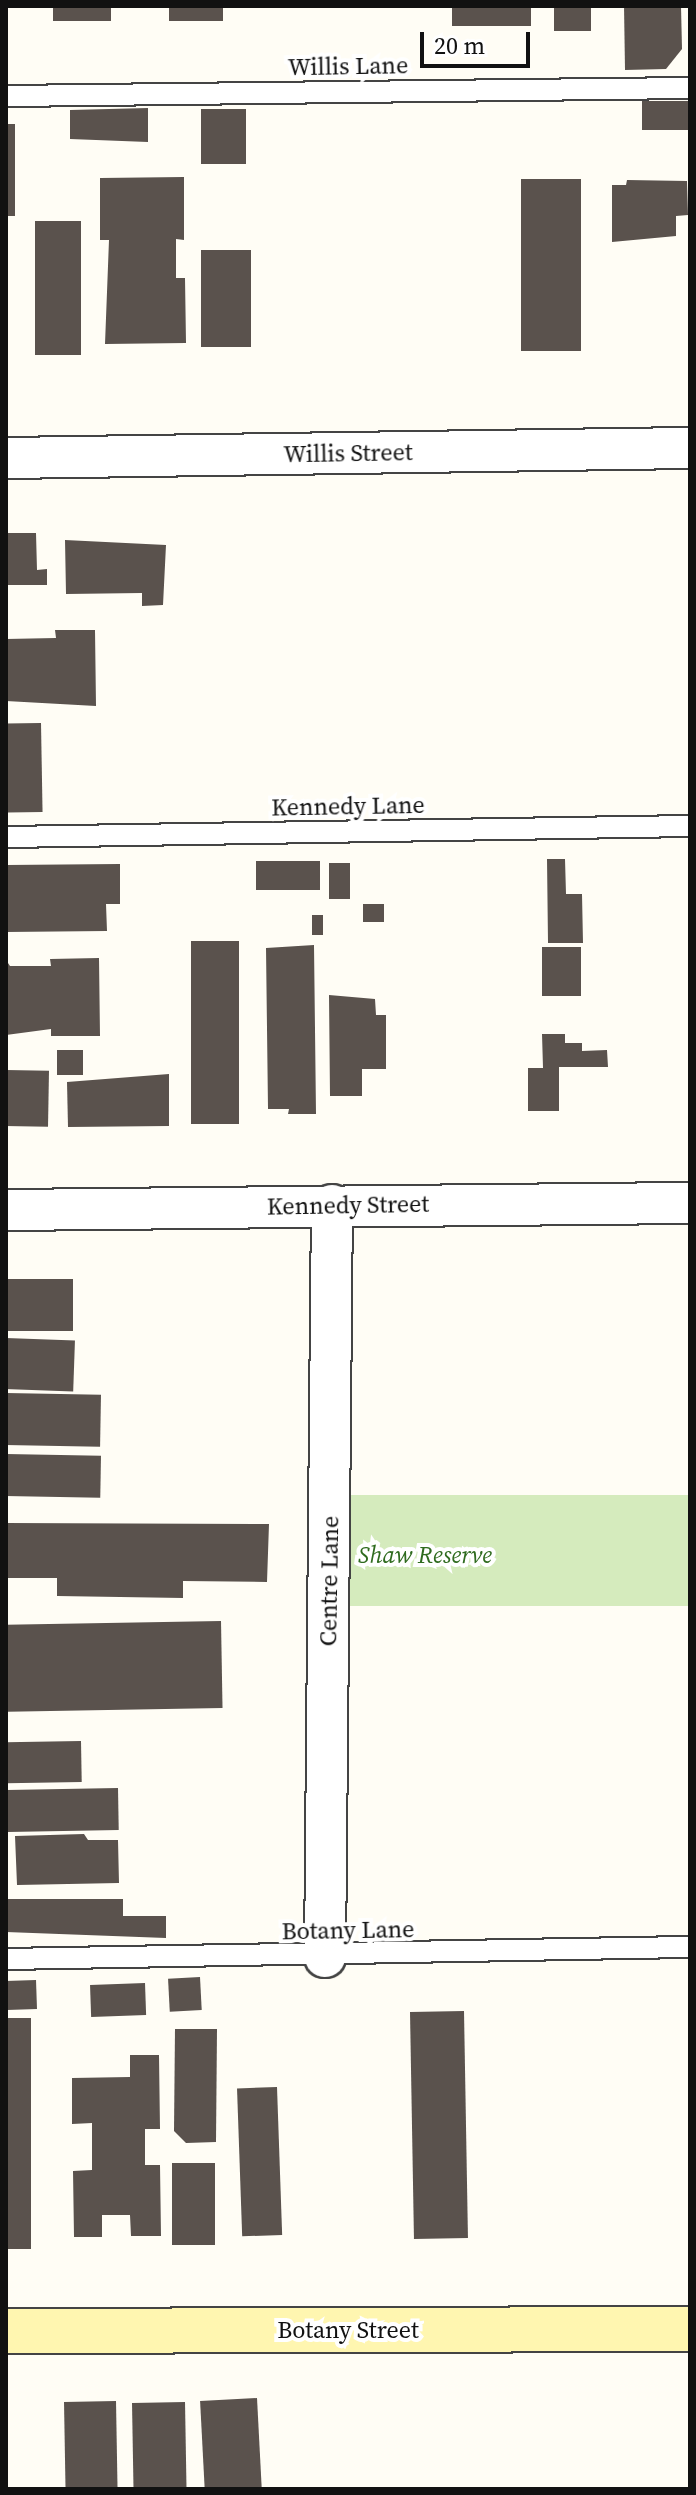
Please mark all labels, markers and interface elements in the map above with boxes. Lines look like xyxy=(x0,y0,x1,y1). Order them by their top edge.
scale bar xyxy=(424,16,534,66)
text: 20 m xyxy=(434,29,485,62)
street label: Willis Lane xyxy=(288,51,408,81)
street label: Willis Street xyxy=(283,437,413,469)
street label: Kennedy Lane xyxy=(271,790,425,822)
street label: Kennedy Street xyxy=(267,1189,429,1221)
street label: Centre Lane xyxy=(313,1515,345,1647)
park label: Shaw Reserve xyxy=(358,1541,492,1569)
street label: Botany Lane xyxy=(281,1914,415,1946)
street label: Botany Street xyxy=(277,2316,419,2344)

